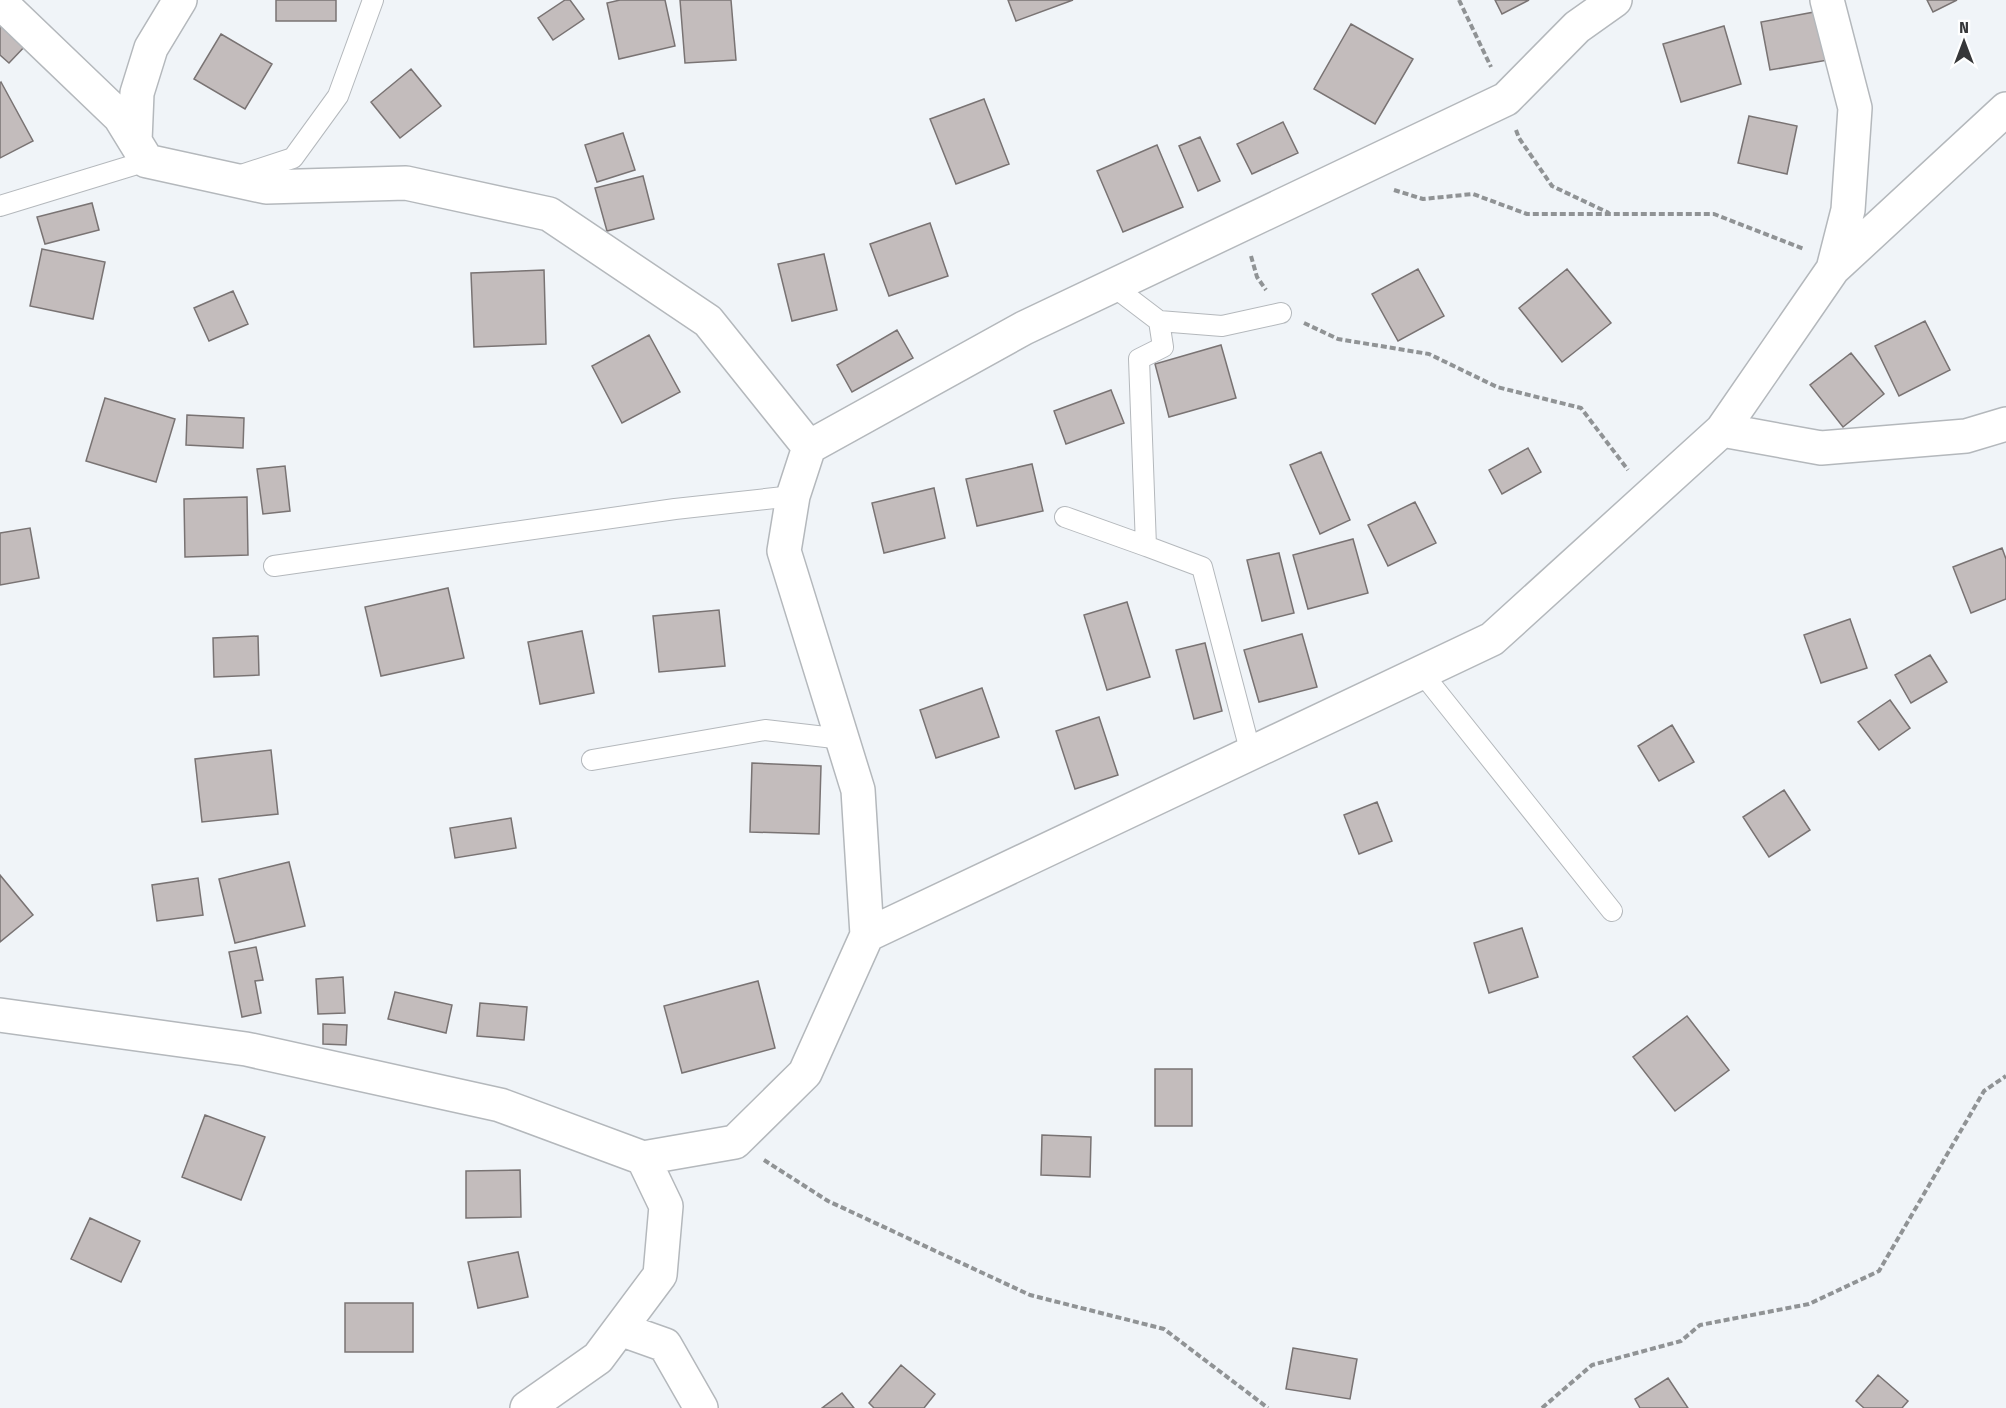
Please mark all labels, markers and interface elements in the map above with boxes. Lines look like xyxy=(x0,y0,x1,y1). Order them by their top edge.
north arrow xyxy=(1934,12,1994,72)
text: N xyxy=(1959,18,1969,37)

